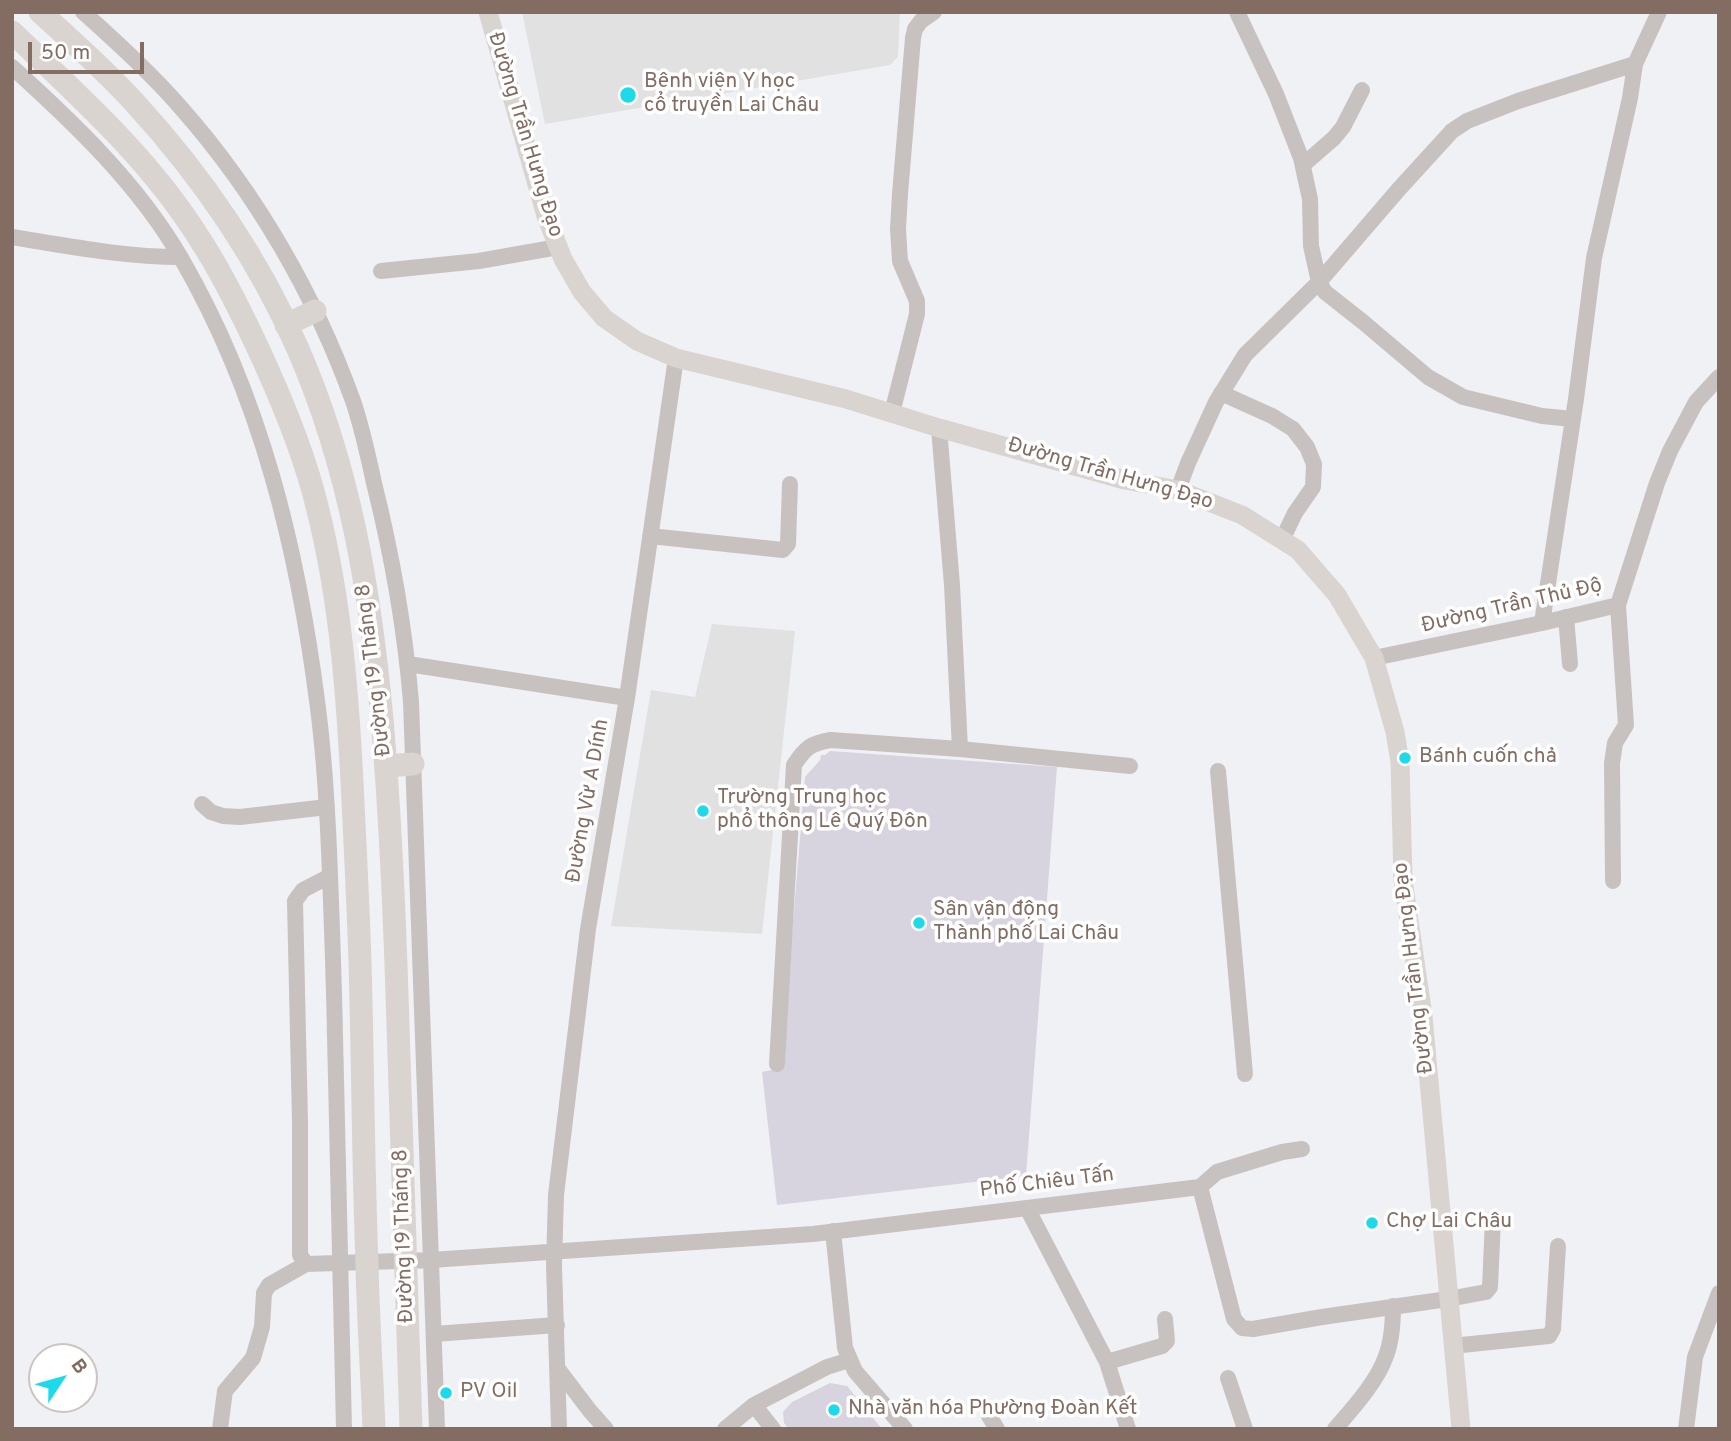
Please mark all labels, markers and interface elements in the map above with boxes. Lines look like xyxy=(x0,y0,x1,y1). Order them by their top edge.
scale bar xyxy=(32,28,147,72)
street label: Đường Trần Hưng Đạo xyxy=(481,30,567,240)
text: 50 m xyxy=(41,40,90,67)
place label: Bệnh viện Y học cổ truyền Lai Châu xyxy=(644,70,819,120)
marker: Bệnh viện Y học cổ truyền Lai Châu xyxy=(618,85,638,105)
street label: Đường Trần Hưng Đạo xyxy=(1004,434,1216,516)
street label: Đường Trần Thủ Độ xyxy=(1419,574,1605,640)
street label: Đường 19 Tháng 8 xyxy=(352,582,398,758)
street label: Đường Vừ A Dính xyxy=(562,717,616,885)
place label: Bánh cuốn chả xyxy=(1419,745,1557,771)
marker: Bánh cuốn chả xyxy=(1397,750,1413,766)
place label: Trường Trung học phổ thông Lê Quý Đôn xyxy=(717,786,928,836)
marker: Trường Trung học phổ thông Lê Quý Đôn xyxy=(695,803,711,819)
street label: Đường Trần Hưng Đạo xyxy=(1390,861,1440,1075)
place label: Sân vận động Thành phố Lai Châu xyxy=(933,898,1119,948)
marker: Sân vận động Thành phố Lai Châu xyxy=(911,915,927,931)
street label: Đường 19 Tháng 8 xyxy=(389,1149,421,1323)
street label: Phố Chiêu Tấn xyxy=(978,1163,1116,1205)
place label: Chợ Lai Châu xyxy=(1386,1210,1512,1236)
marker: Chợ Lai Châu xyxy=(1364,1215,1380,1231)
north arrow xyxy=(28,1343,98,1413)
text: B xyxy=(65,1354,92,1379)
place label: PV Oil xyxy=(460,1380,517,1406)
marker: PV Oil xyxy=(438,1385,454,1401)
place label: Nhà văn hóa Phường Đoàn Kết xyxy=(848,1397,1137,1423)
marker: Nhà văn hóa Phường Đoàn Kết xyxy=(826,1402,842,1418)

